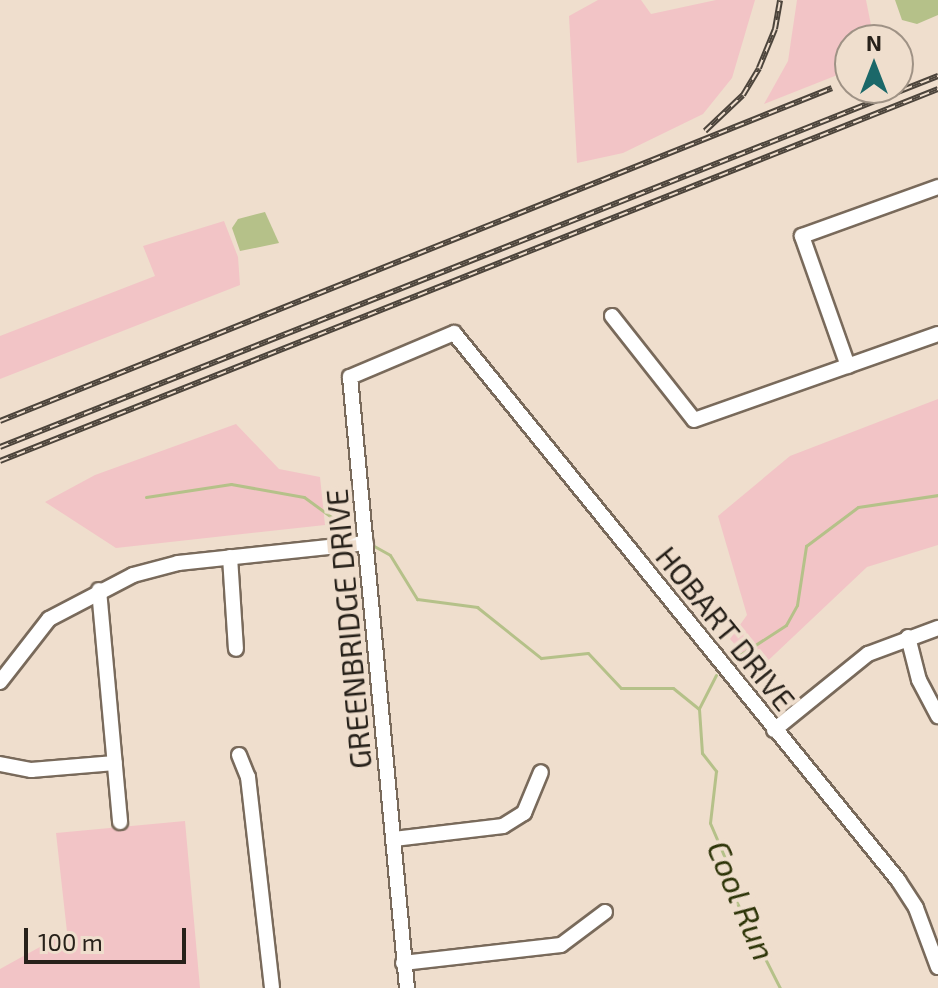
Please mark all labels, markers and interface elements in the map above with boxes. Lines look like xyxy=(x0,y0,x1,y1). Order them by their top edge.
north arrow xyxy=(834,24,914,104)
text: N xyxy=(866,29,882,55)
street label: GREENBRIDGE DRIVE xyxy=(318,488,378,770)
street label: HOBART DRIVE xyxy=(649,539,803,717)
water label: Cool Run xyxy=(700,834,784,966)
scale bar xyxy=(28,912,190,962)
text: 100 m xyxy=(38,927,103,956)

